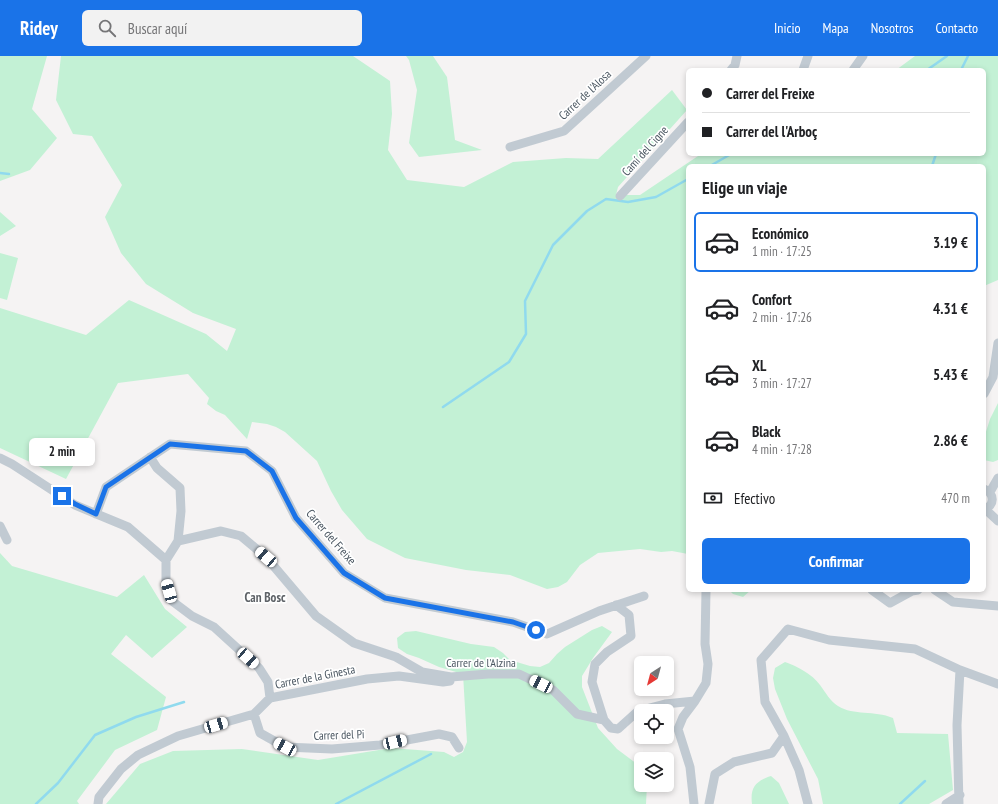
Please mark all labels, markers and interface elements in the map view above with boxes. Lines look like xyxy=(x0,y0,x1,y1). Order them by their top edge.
search box xyxy=(82,10,362,46)
text: Ridey xyxy=(20,16,58,40)
icon: search xyxy=(96,17,118,39)
text: Buscar aquí xyxy=(128,19,187,38)
text: Inicio xyxy=(774,19,801,37)
text: Mapa xyxy=(823,19,849,37)
text: Nosotros xyxy=(871,19,914,37)
text: Contacto xyxy=(936,19,978,37)
street label: Carrer de l'Alosa xyxy=(555,66,614,123)
text: Carrer del Freixe xyxy=(726,84,815,103)
text: Carrer del l'Arboç xyxy=(726,122,817,141)
street label: Camí del Cigne xyxy=(618,123,671,179)
text: Elige un viaje xyxy=(702,176,787,199)
icon: car xyxy=(704,224,740,260)
text: Económico xyxy=(752,224,809,243)
text: 3.19 € xyxy=(933,233,968,252)
text: 1 min · 17:25 xyxy=(752,243,812,260)
icon: car xyxy=(704,290,740,326)
text: Confort xyxy=(752,290,792,309)
text: 4.31 € xyxy=(933,299,968,318)
text: 2 min · 17:26 xyxy=(752,309,812,326)
icon: car xyxy=(704,356,740,392)
text: XL xyxy=(752,356,766,375)
text: 5.43 € xyxy=(933,365,968,384)
text: 3 min · 17:27 xyxy=(752,375,812,392)
icon: car xyxy=(704,422,740,458)
text: Black xyxy=(752,422,781,441)
text: 2.86 € xyxy=(933,431,968,450)
callout: 2 min xyxy=(29,438,95,466)
text: 4 min · 17:28 xyxy=(752,441,812,458)
text: 2 min xyxy=(49,443,75,460)
route end xyxy=(53,487,71,505)
icon: cash xyxy=(702,487,724,509)
text: Efectivo xyxy=(734,489,775,508)
text: 470 m xyxy=(941,490,970,507)
street label: Carrer del Freixe xyxy=(303,506,360,567)
button: Confirmar xyxy=(702,538,970,584)
car xyxy=(253,545,279,569)
car xyxy=(160,578,178,604)
district label: Can Bosc xyxy=(245,589,286,606)
route start xyxy=(527,621,545,639)
car xyxy=(235,646,261,670)
street label: Carrer de l'Alzina xyxy=(446,655,516,670)
north arrow xyxy=(634,656,674,696)
map controls xyxy=(634,656,674,792)
street label: Carrer de la Ginesta xyxy=(274,661,356,692)
car xyxy=(528,673,554,695)
button: locate xyxy=(634,704,674,744)
car xyxy=(203,716,229,734)
street label: Carrer del Pi xyxy=(313,726,365,743)
car xyxy=(382,733,408,751)
car xyxy=(272,736,298,758)
button: layers xyxy=(634,752,674,792)

